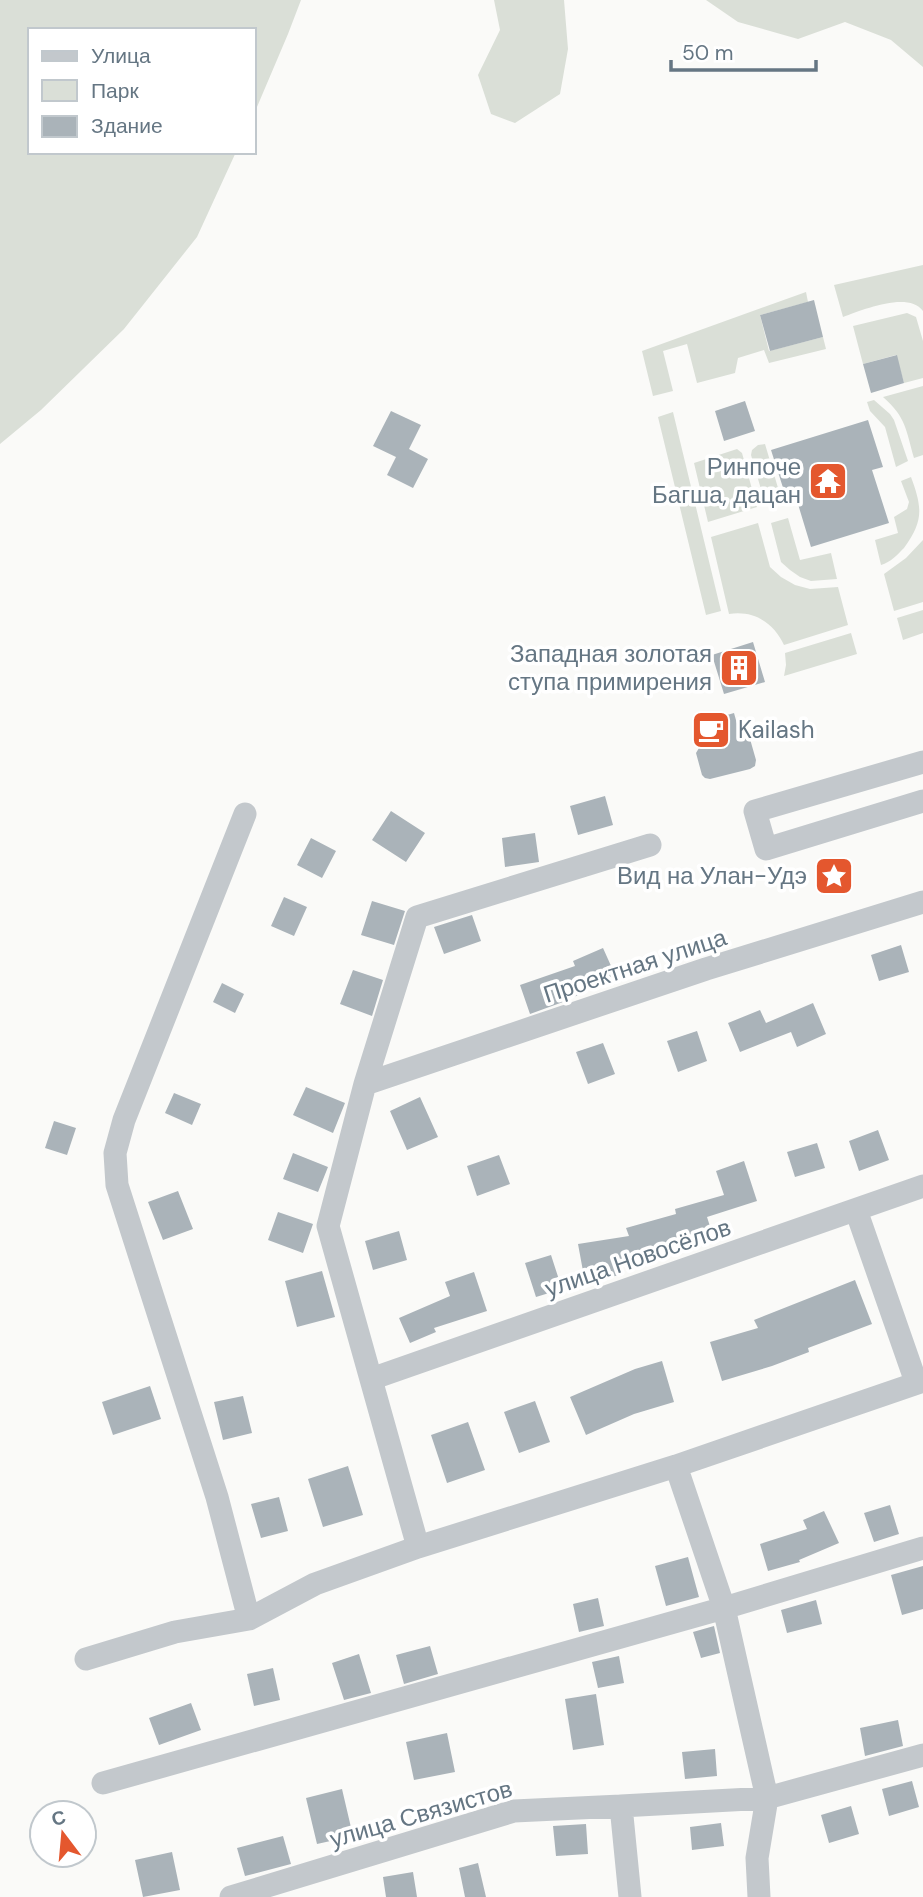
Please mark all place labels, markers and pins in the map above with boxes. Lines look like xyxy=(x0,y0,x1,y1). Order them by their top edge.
place label: Ринпоче Багша, дацан xyxy=(652,451,801,510)
temple icon: Ринпоче Багша, дацан xyxy=(807,460,849,502)
place label: Западная золотая ступа примирения xyxy=(508,638,712,697)
building icon: Западная золотая ступа примирения xyxy=(718,647,760,689)
cafe icon: Kailash xyxy=(690,709,732,751)
place label: Kailash xyxy=(738,714,815,745)
place icon: Вид на Улан-Удэ xyxy=(813,855,855,897)
place label: Вид на Улан-Удэ xyxy=(617,860,807,891)

